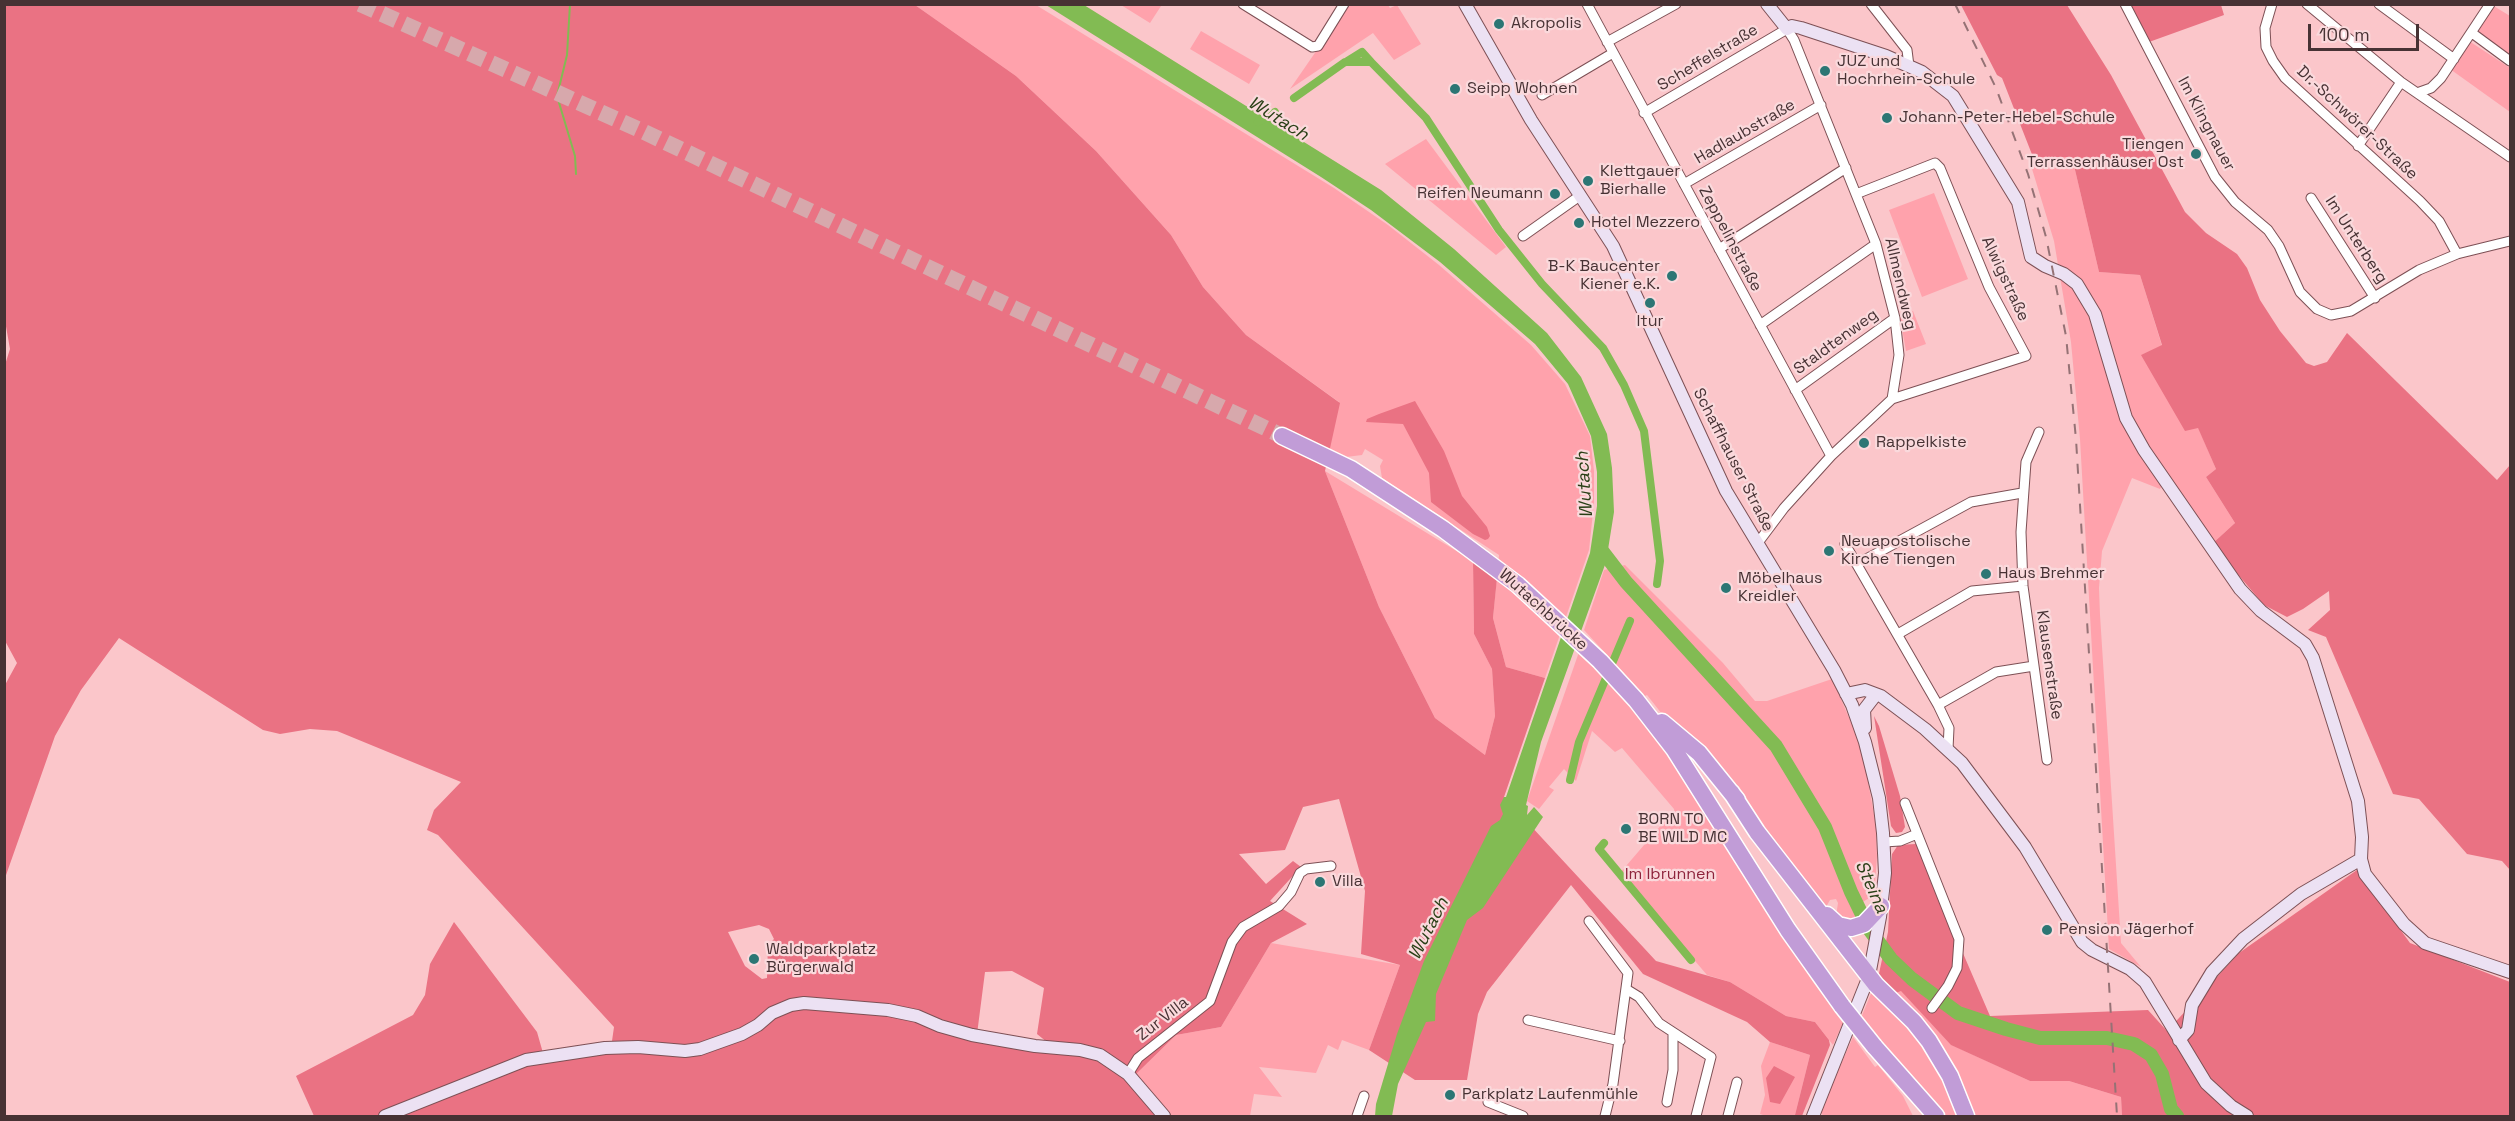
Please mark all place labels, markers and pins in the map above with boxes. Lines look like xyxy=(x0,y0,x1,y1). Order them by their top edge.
place label: Akropolis xyxy=(1511,14,1582,34)
marker: Akropolis xyxy=(1492,17,1506,31)
place label: JUZ und Hochrhein-Schule xyxy=(1837,52,1975,90)
marker: JUZ und Hochrhein-Schule xyxy=(1818,64,1832,78)
place label: Seipp Wohnen xyxy=(1467,79,1577,99)
marker: Seipp Wohnen xyxy=(1448,82,1462,96)
place label: Johann-Peter-Hebel-Schule xyxy=(1899,108,2115,128)
marker: Johann-Peter-Hebel-Schule xyxy=(1880,111,1894,125)
place label: Tiengen Terrassenhäuser Ost xyxy=(2027,135,2184,173)
marker: Tiengen Terrassenhäuser Ost xyxy=(2189,147,2203,161)
place label: Klettgauer Bierhalle xyxy=(1600,162,1680,200)
marker: Klettgauer Bierhalle xyxy=(1581,174,1595,188)
place label: Reifen Neumann xyxy=(1417,184,1543,204)
marker: Reifen Neumann xyxy=(1548,187,1562,201)
place label: Hotel Mezzero xyxy=(1591,213,1700,233)
marker: Hotel Mezzero xyxy=(1572,216,1586,230)
place label: B-K Baucenter Kiener e.K. xyxy=(1548,257,1660,295)
marker: B-K Baucenter Kiener e.K. xyxy=(1665,269,1679,283)
marker: ltur xyxy=(1643,296,1657,310)
place label: ltur xyxy=(1636,312,1664,332)
place label: Rappelkiste xyxy=(1876,433,1967,453)
marker: Rappelkiste xyxy=(1857,436,1871,450)
place label: Neuapostolische Kirche Tiengen xyxy=(1841,532,1971,570)
marker: Neuapostolische Kirche Tiengen xyxy=(1822,544,1836,558)
place label: Haus Brehmer xyxy=(1998,564,2105,584)
marker: Haus Brehmer xyxy=(1979,567,1993,581)
place label: Möbelhaus Kreidler xyxy=(1738,569,1822,607)
marker: Möbelhaus Kreidler xyxy=(1719,581,1733,595)
place label: BORN TO BE WILD MC xyxy=(1638,810,1727,848)
marker: BORN TO BE WILD MC xyxy=(1619,822,1633,836)
place label: Villa xyxy=(1332,872,1363,892)
marker: Villa xyxy=(1313,875,1327,889)
place label: Pension Jägerhof xyxy=(2059,920,2194,940)
marker: Pension Jägerhof xyxy=(2040,923,2054,937)
place label: Waldparkplatz Bürgerwald xyxy=(766,940,876,978)
marker: Waldparkplatz Bürgerwald xyxy=(747,952,761,966)
place label: Parkplatz Laufenmühle xyxy=(1462,1085,1638,1105)
marker: Parkplatz Laufenmühle xyxy=(1443,1088,1457,1102)

